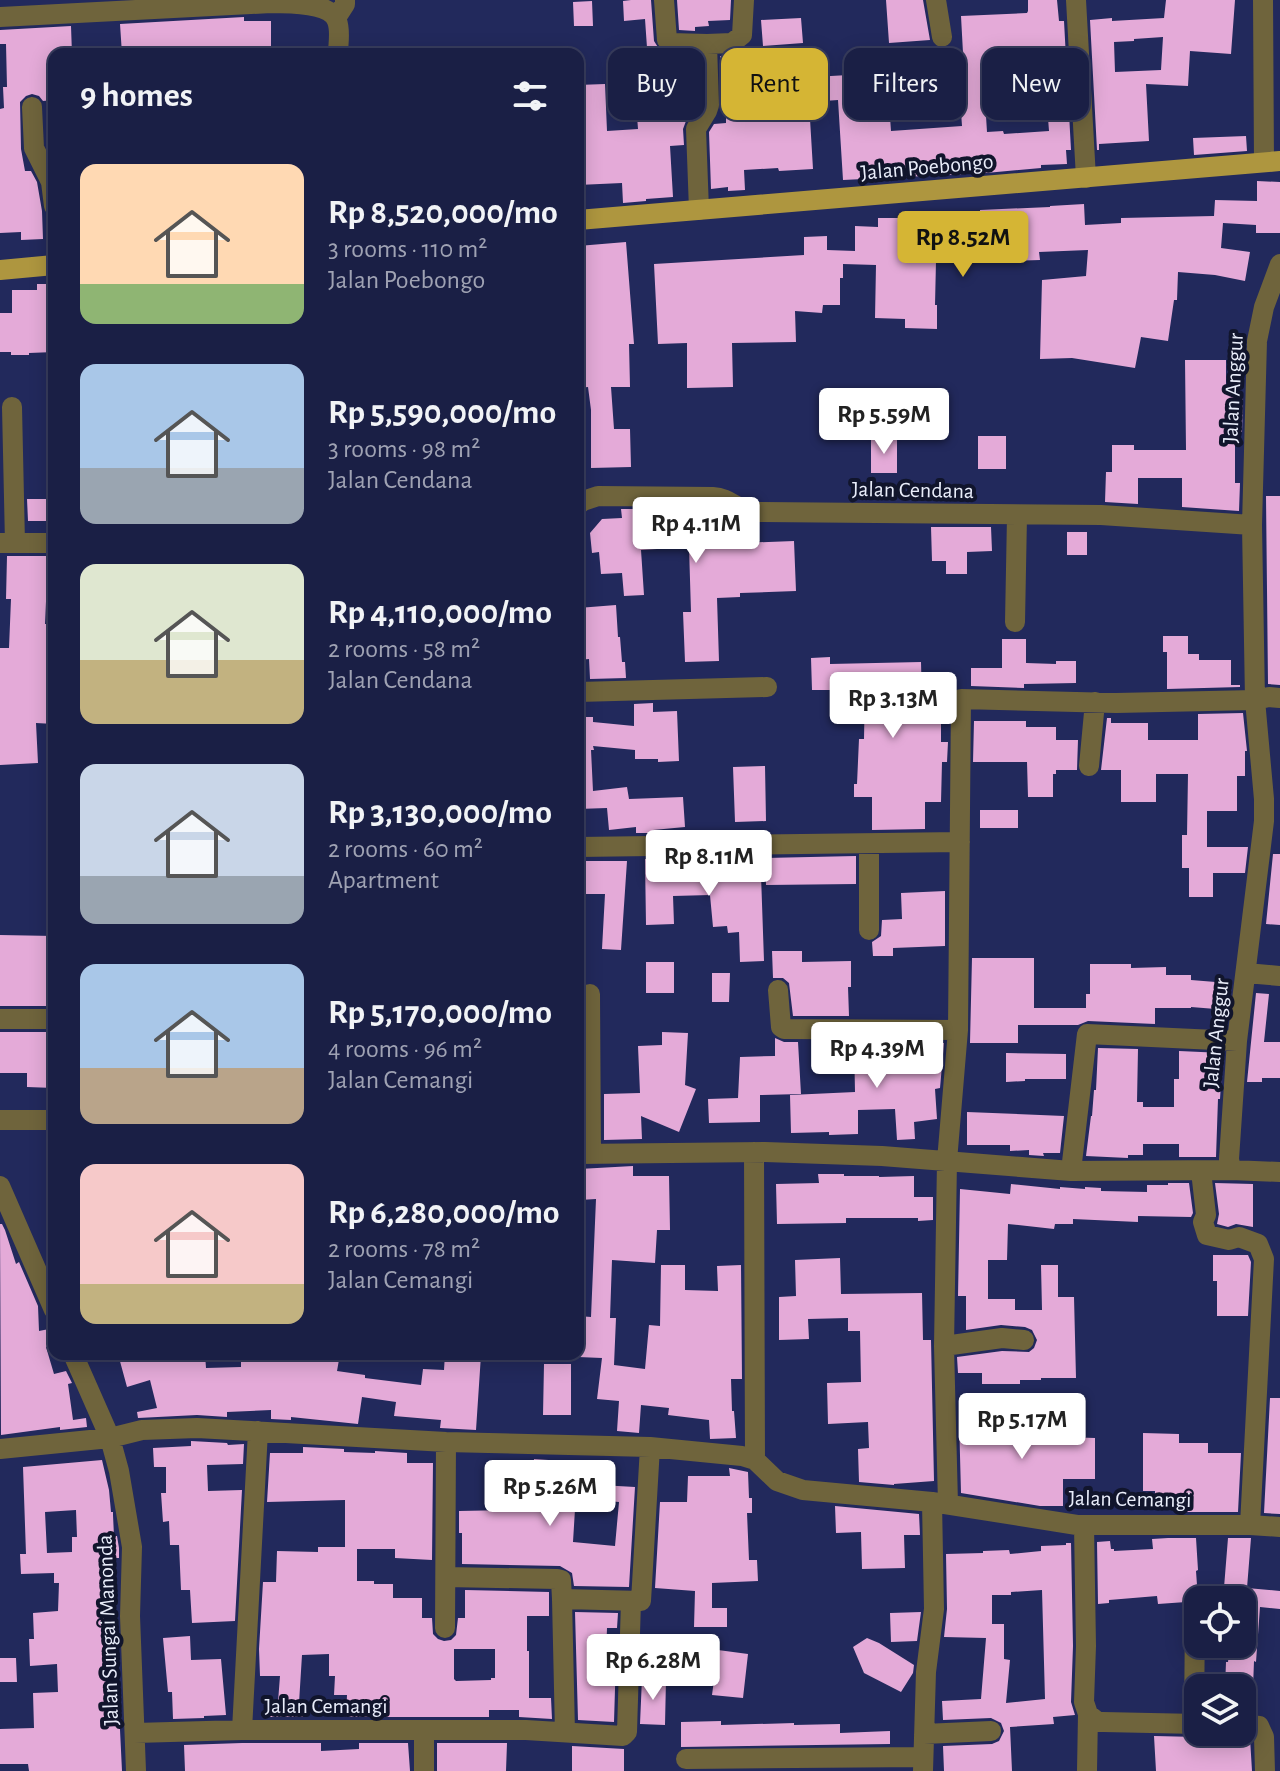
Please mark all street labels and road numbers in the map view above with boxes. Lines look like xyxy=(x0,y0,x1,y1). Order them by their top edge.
street label: Jalan Poebongo xyxy=(860,150,994,184)
street label: Jalan Anggur xyxy=(1219,332,1247,444)
street label: Jalan Cendana xyxy=(852,478,974,502)
street label: Jalan Anggur xyxy=(1199,977,1233,1089)
street label: Jalan Cemangi xyxy=(1068,1487,1192,1511)
street label: Jalan Sungai Manonda xyxy=(94,1534,122,1726)
street label: Jalan Cemangi xyxy=(265,1695,387,1717)

